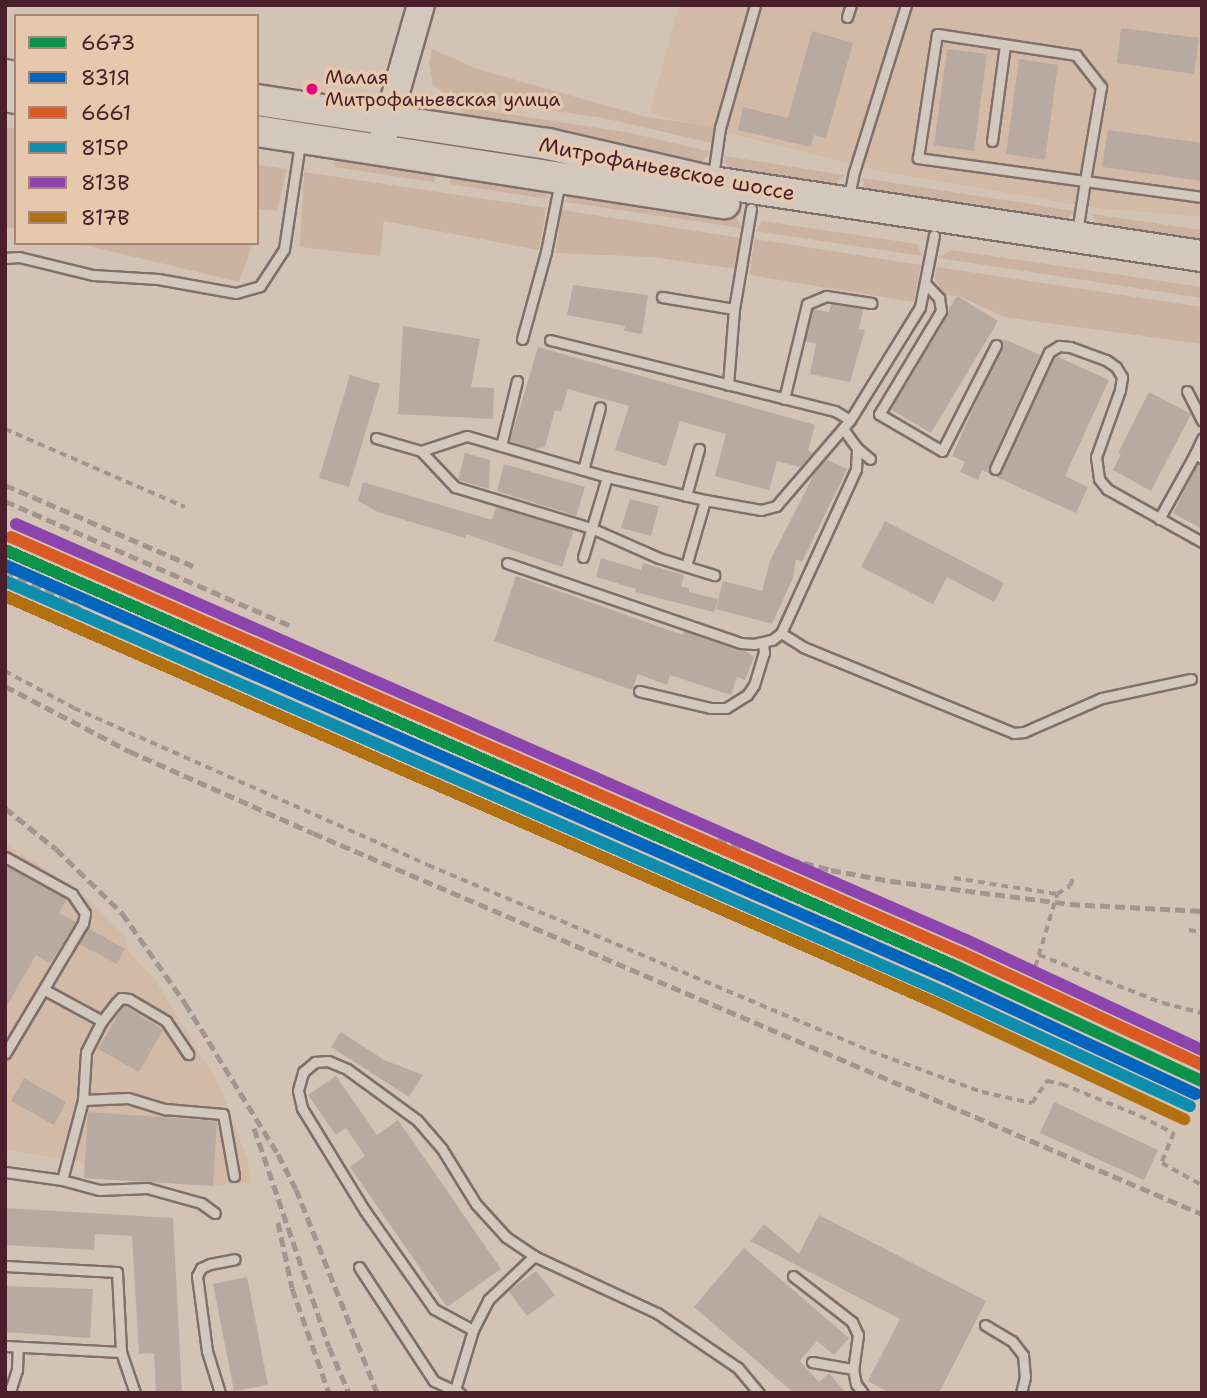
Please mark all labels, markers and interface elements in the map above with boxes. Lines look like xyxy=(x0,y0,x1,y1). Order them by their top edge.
legend xyxy=(14,14,259,245)
text: 6673 xyxy=(81,29,135,57)
text: 831Я xyxy=(81,64,130,92)
place label: Малая Митрофаньевская улица xyxy=(325,67,560,111)
marker: Малая Митрофаньевская улица xyxy=(305,82,319,96)
text: 6661 xyxy=(81,99,131,127)
street label: Митрофаньевское шоссе xyxy=(537,132,797,206)
text: 815Р xyxy=(81,134,128,162)
text: 813В xyxy=(81,169,130,197)
text: 817В xyxy=(81,204,130,232)

